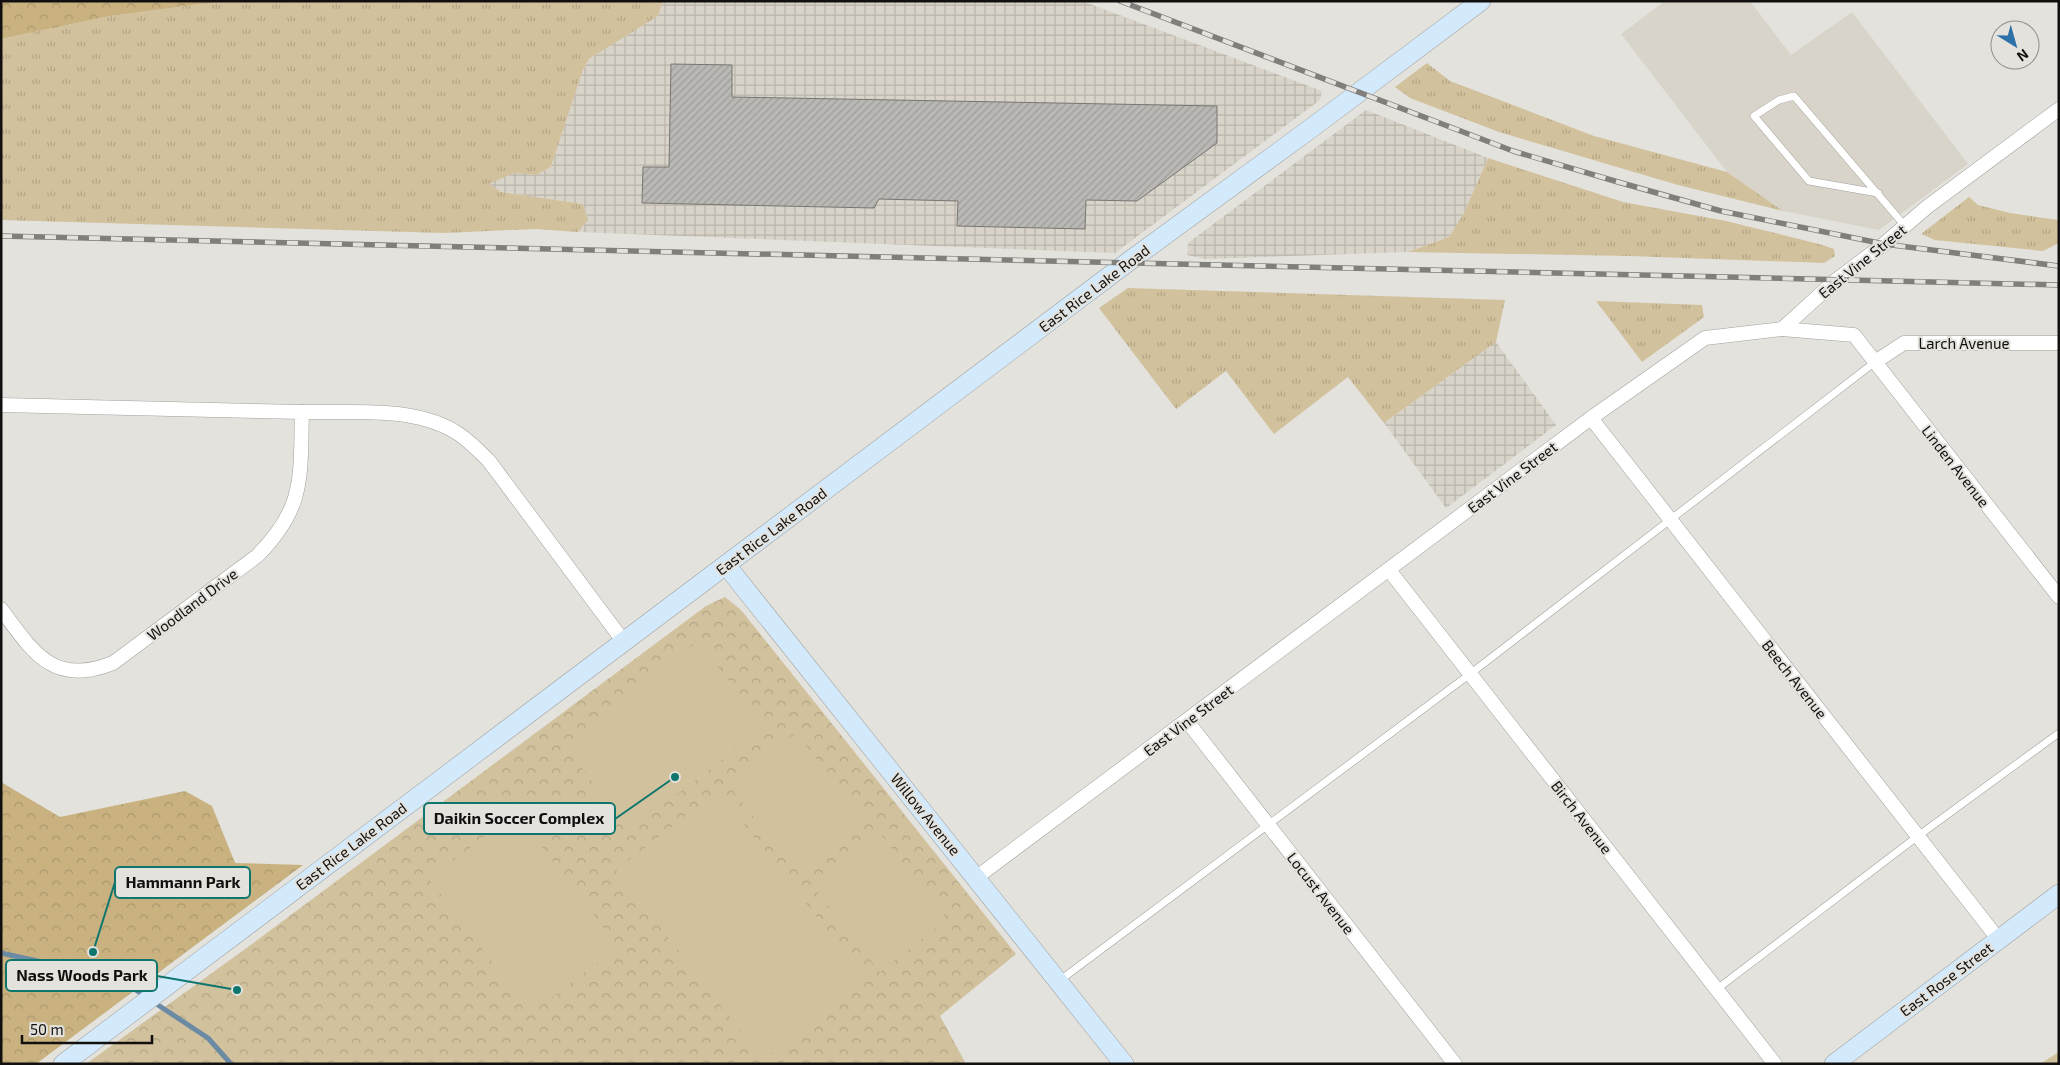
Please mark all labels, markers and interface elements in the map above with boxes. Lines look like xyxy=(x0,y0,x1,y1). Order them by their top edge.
north arrow xyxy=(1990,20,2040,70)
text: N xyxy=(2014,46,2032,66)
street label: East Vine Street xyxy=(1815,220,1910,302)
street label: East Rice Lake Road xyxy=(1035,240,1153,336)
street label: Larch Avenue xyxy=(1918,334,2010,352)
street label: Linden Avenue xyxy=(1919,422,1993,510)
street label: East Vine Street xyxy=(1464,437,1561,517)
street label: East Rice Lake Road xyxy=(712,483,830,579)
street label: Woodland Drive xyxy=(143,564,241,644)
street label: Beech Avenue xyxy=(1759,636,1831,722)
street label: East Vine Street xyxy=(1140,680,1237,760)
street label: Willow Avenue xyxy=(887,769,965,859)
street label: Birch Avenue xyxy=(1548,777,1616,857)
street label: East Rice Lake Road xyxy=(292,798,410,894)
callout: Daikin Soccer Complex xyxy=(424,803,615,834)
text: Daikin Soccer Complex xyxy=(434,808,604,827)
street label: Locust Avenue xyxy=(1284,849,1358,937)
callout: Hammann Park xyxy=(115,867,250,898)
text: Hammann Park xyxy=(126,872,240,891)
street label: East Rose Street xyxy=(1896,938,1996,1020)
callout: Nass Woods Park xyxy=(6,960,157,991)
text: Nass Woods Park xyxy=(16,965,148,984)
scale bar xyxy=(22,1012,152,1044)
text: 50 m xyxy=(30,1020,64,1038)

